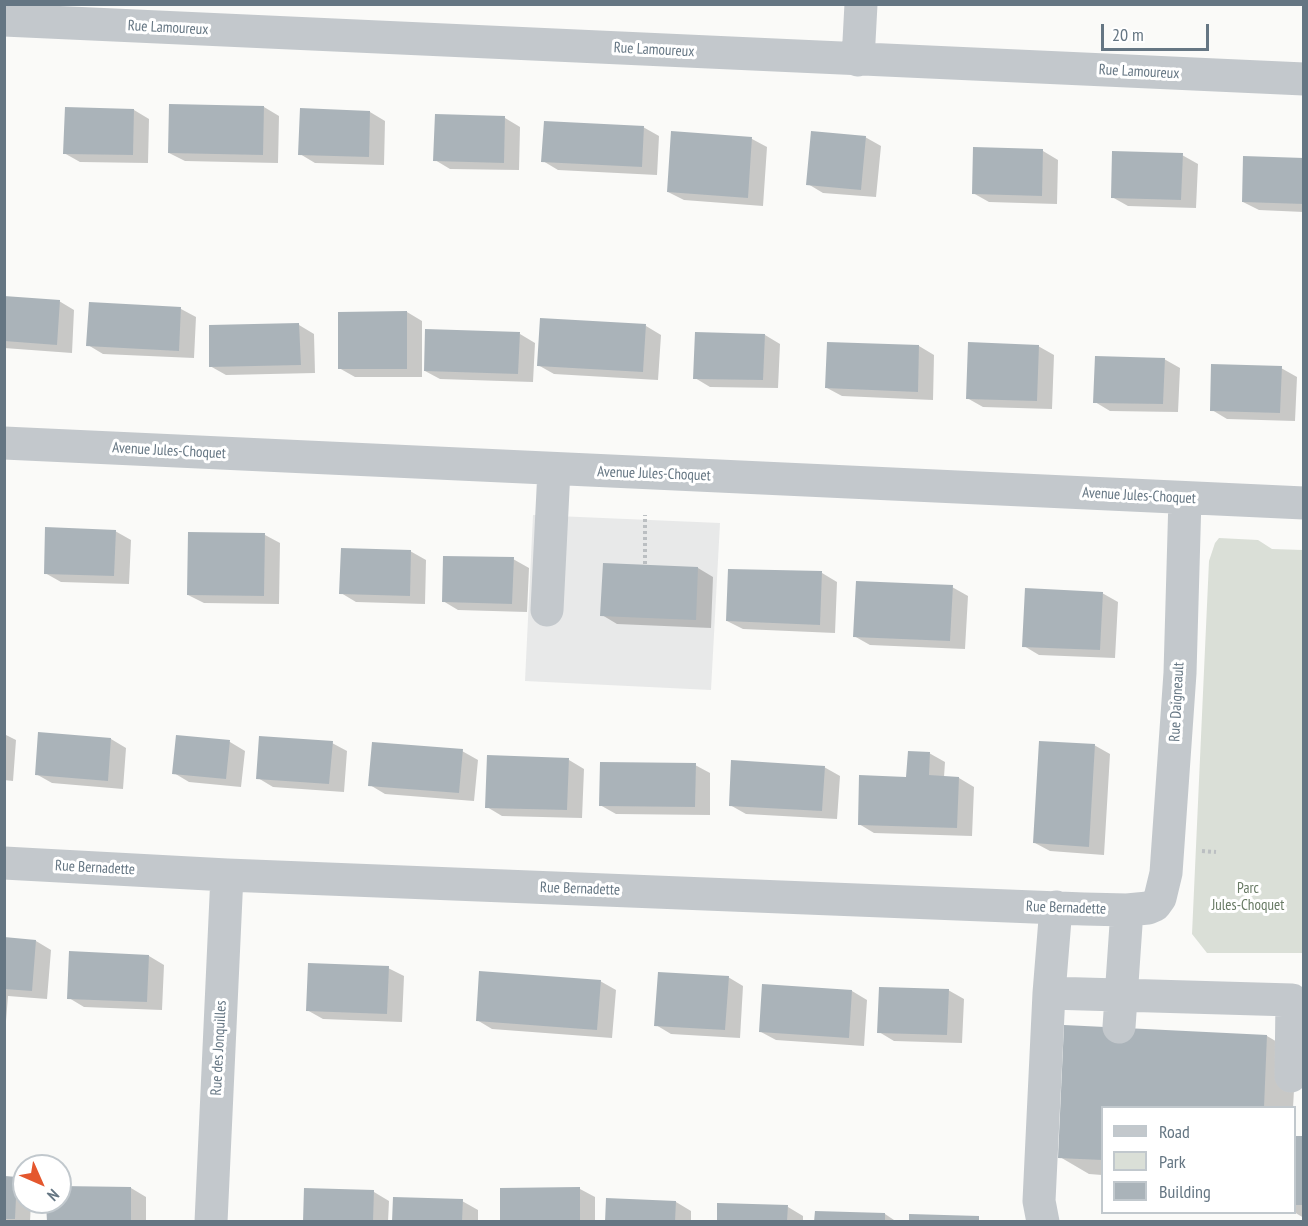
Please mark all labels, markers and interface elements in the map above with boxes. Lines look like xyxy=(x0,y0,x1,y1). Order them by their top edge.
scale bar xyxy=(1104,12,1212,50)
street label: Rue Lamoureux xyxy=(127,17,209,39)
text: 20 m xyxy=(1112,23,1144,46)
street label: Rue Lamoureux xyxy=(613,39,695,61)
street label: Rue Lamoureux xyxy=(1098,61,1180,83)
street label: Avenue Jules-Choquet xyxy=(112,439,226,463)
street label: Avenue Jules-Choquet xyxy=(597,463,711,485)
street label: Avenue Jules-Choquet xyxy=(1082,484,1196,508)
street label: Rue Daigneault xyxy=(1166,662,1188,742)
street label: Rue Bernadette xyxy=(55,857,135,879)
street label: Rue Bernadette xyxy=(540,879,620,899)
park label: Parc Jules-Choquet xyxy=(1212,880,1284,915)
street label: Rue Bernadette xyxy=(1026,898,1106,918)
street label: Rue des Jonquilles xyxy=(208,1000,230,1096)
legend xyxy=(1101,1106,1296,1214)
text: Road xyxy=(1159,1120,1190,1143)
text: Park xyxy=(1159,1150,1186,1173)
north arrow xyxy=(12,1154,72,1214)
text: Building xyxy=(1159,1180,1211,1203)
text: N xyxy=(43,1185,63,1205)

